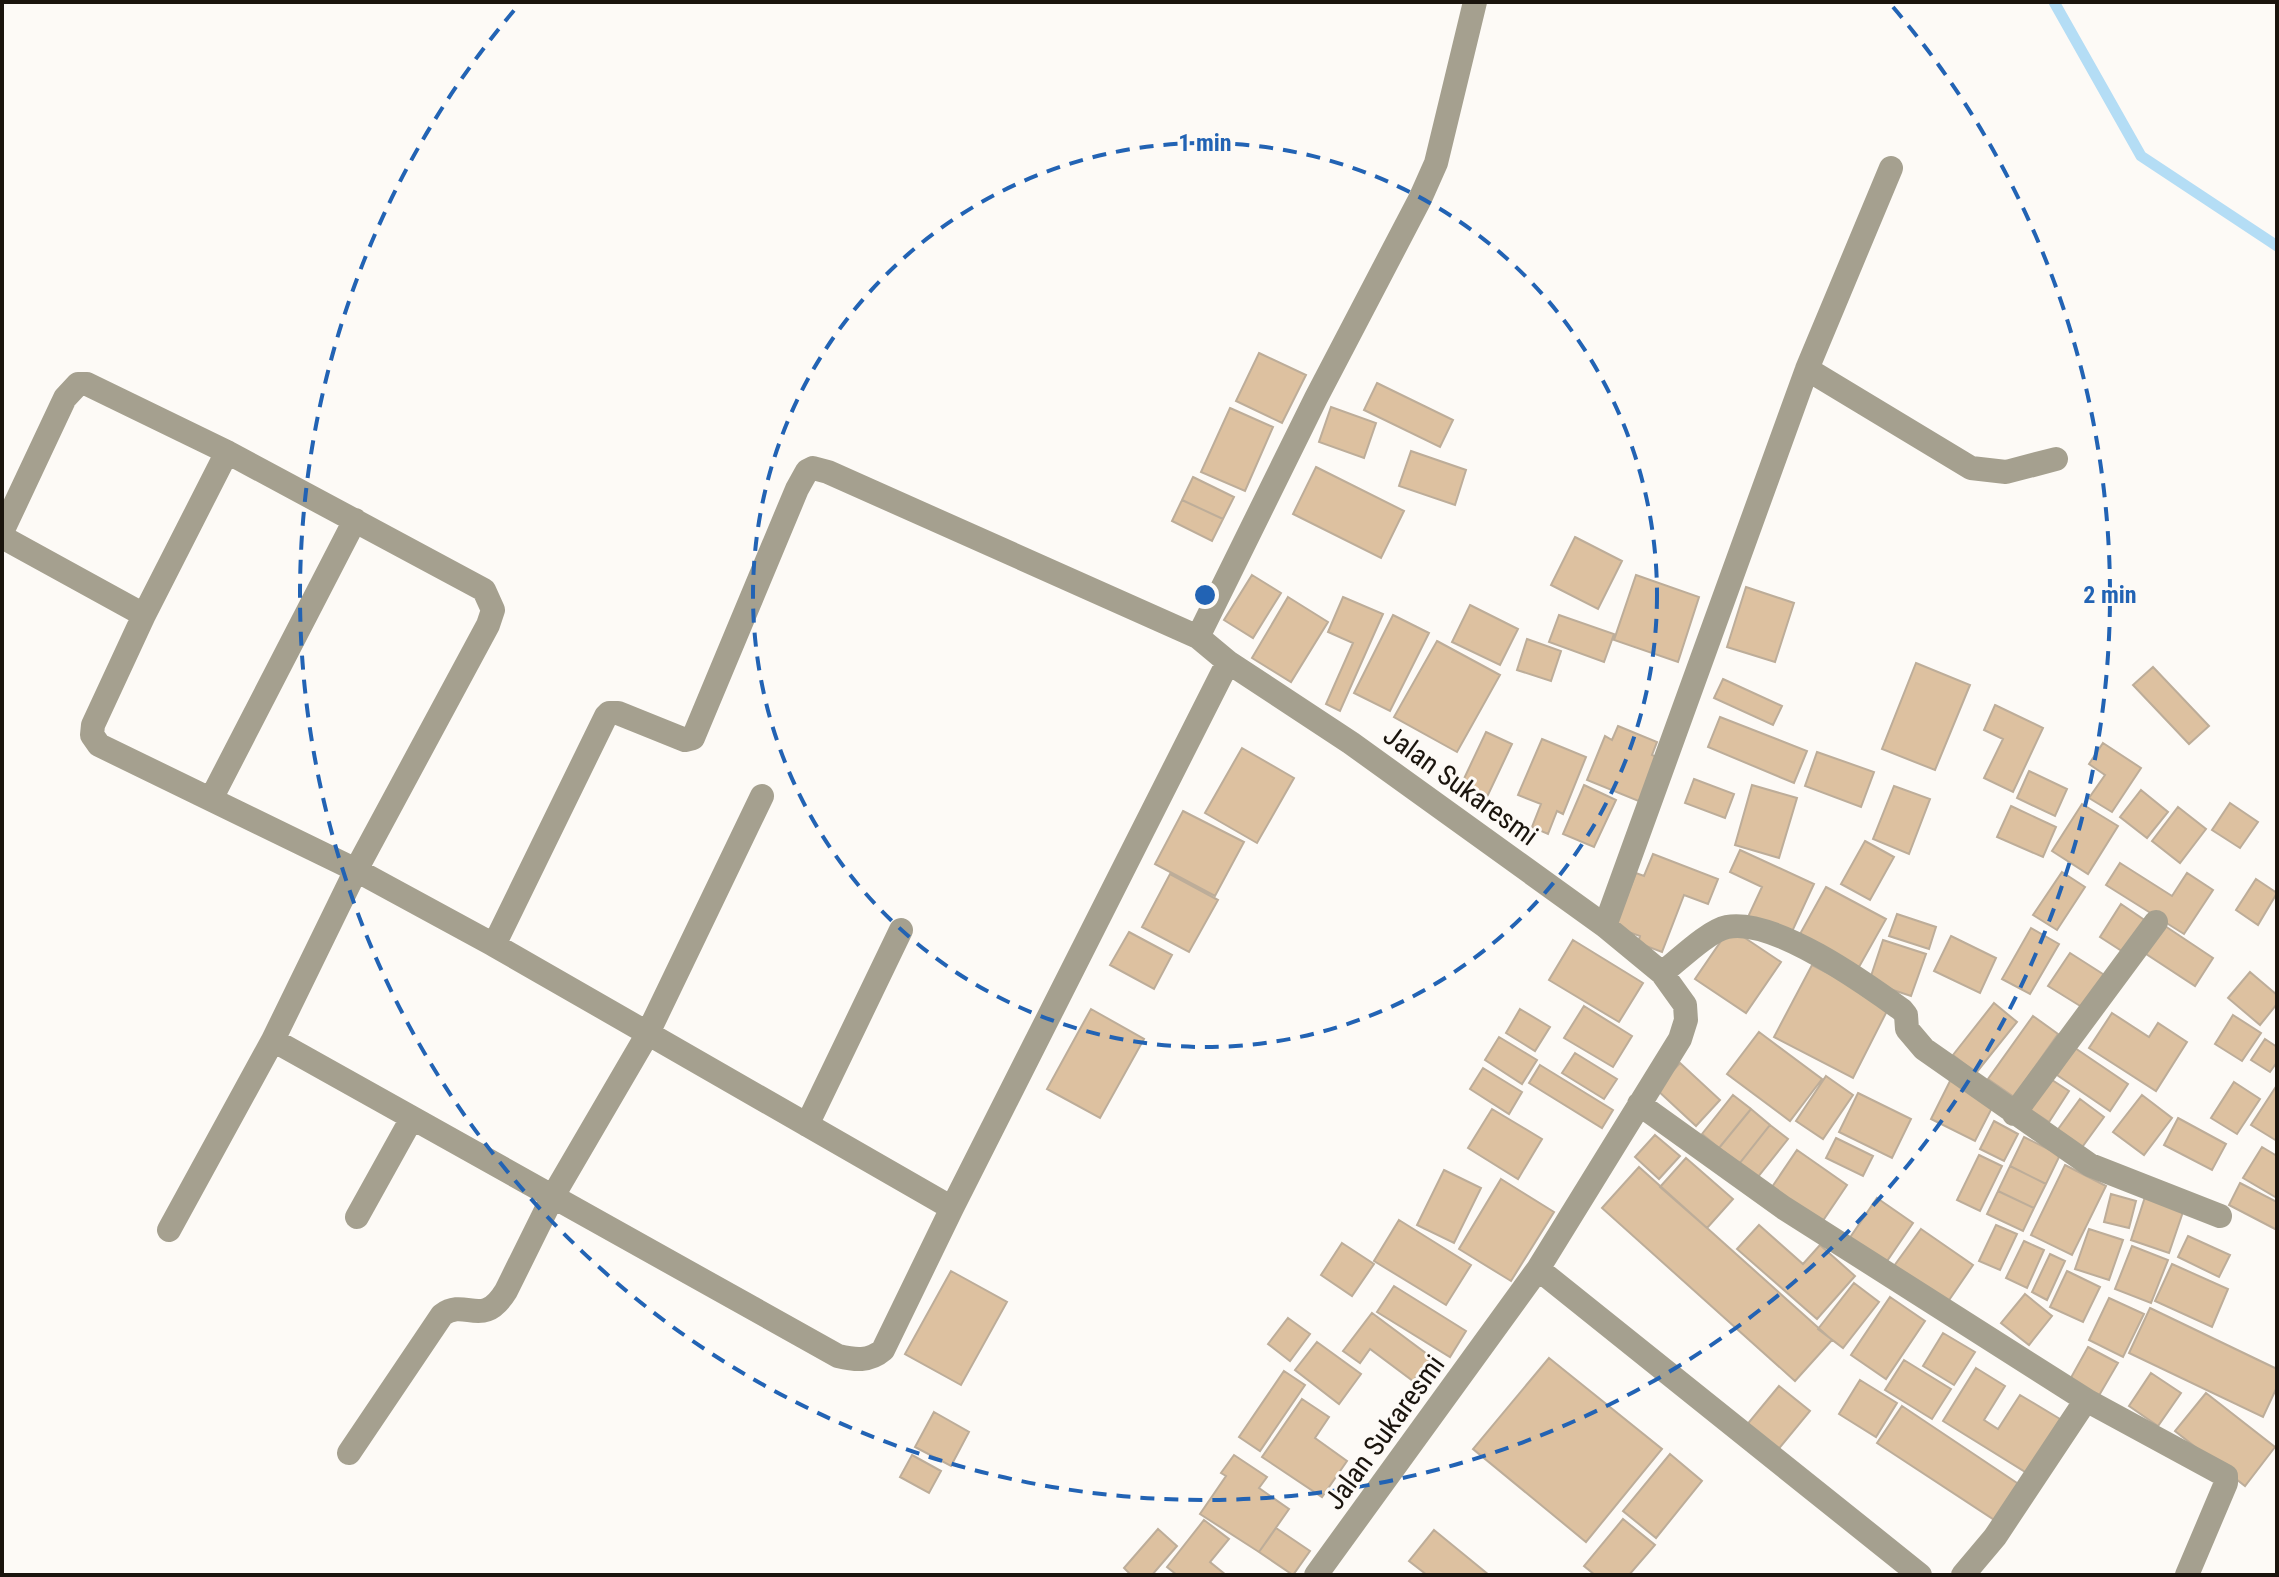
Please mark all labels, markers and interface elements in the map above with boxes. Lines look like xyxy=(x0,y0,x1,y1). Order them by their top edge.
text: 1 min xyxy=(1178,129,1232,157)
centre of rings xyxy=(1191,581,1219,609)
text: 2 min xyxy=(2083,581,2137,609)
street label: Jalan Sukaresmi xyxy=(1377,718,1544,852)
street label: Jalan Sukaresmi xyxy=(1317,1349,1451,1516)

